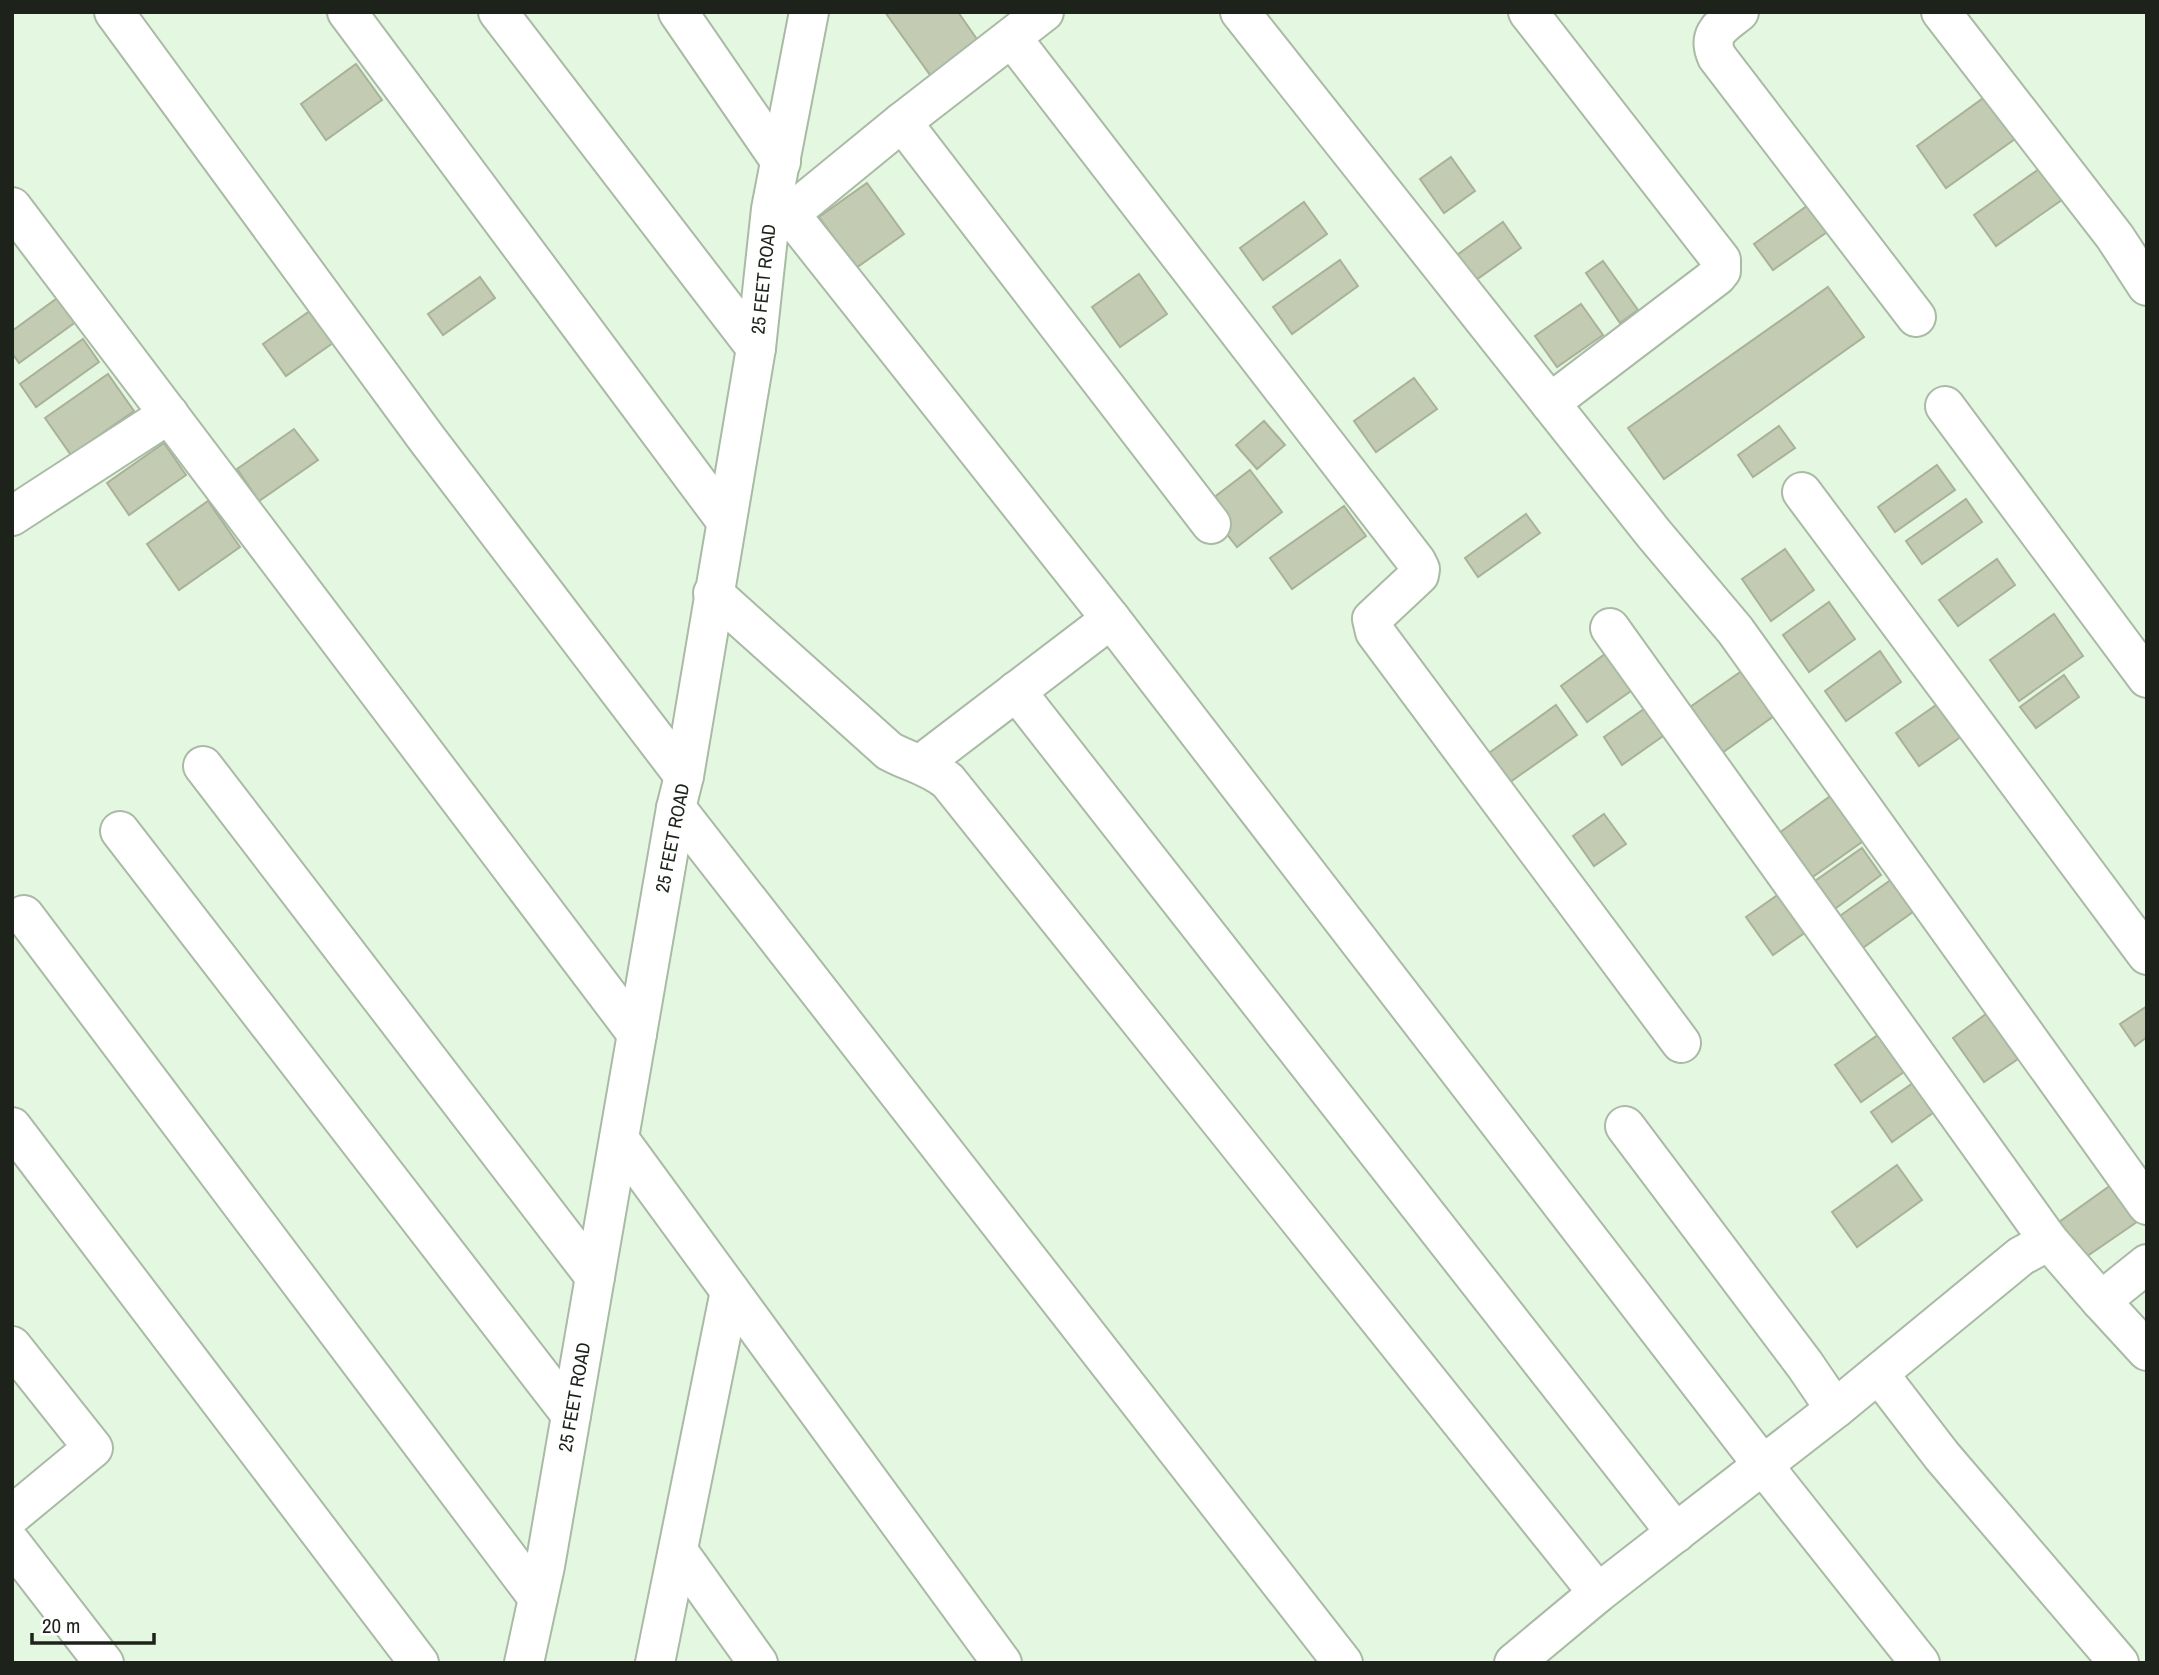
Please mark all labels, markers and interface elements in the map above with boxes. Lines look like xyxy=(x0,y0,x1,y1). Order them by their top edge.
street label: 25 FEET ROAD xyxy=(744,223,782,335)
street label: 25 FEET ROAD xyxy=(649,781,695,895)
street label: 25 FEET ROAD xyxy=(552,1340,596,1454)
scale bar xyxy=(32,1602,154,1646)
text: 20 m xyxy=(42,1611,80,1640)

